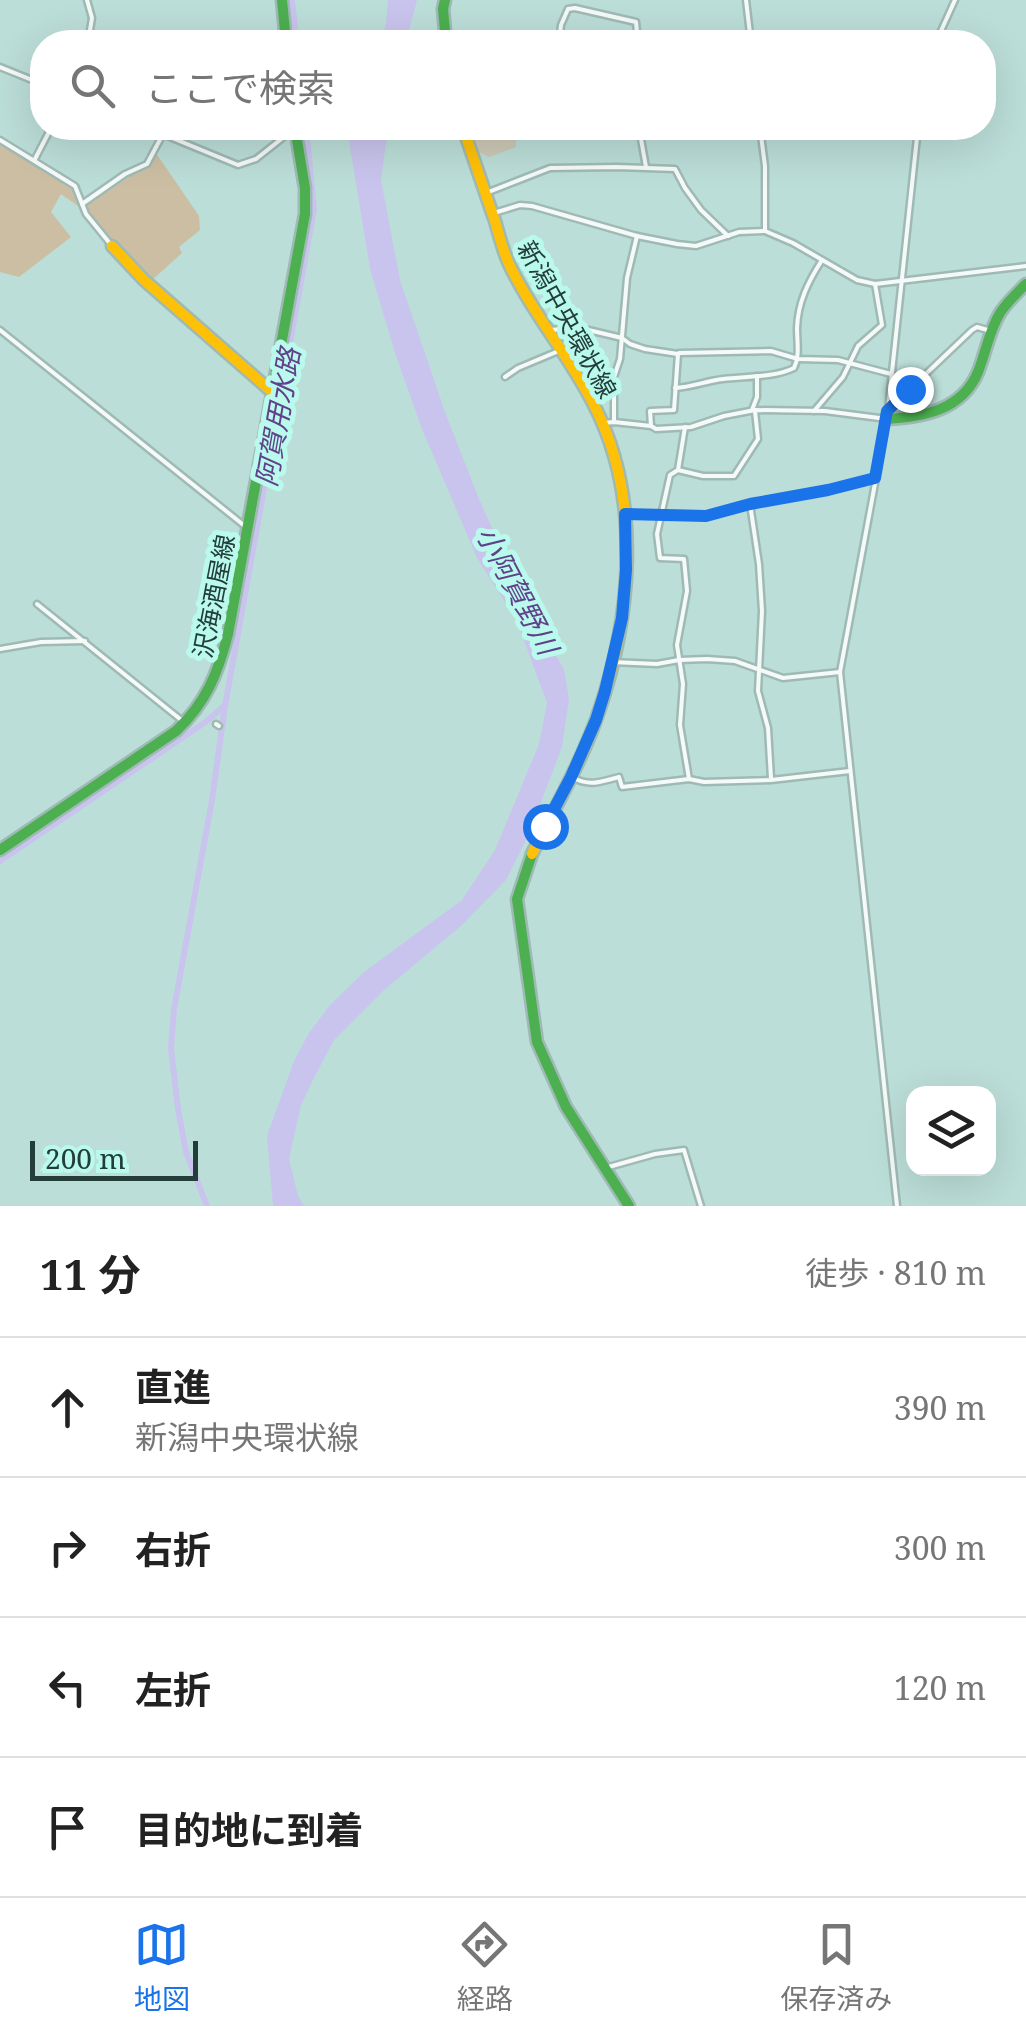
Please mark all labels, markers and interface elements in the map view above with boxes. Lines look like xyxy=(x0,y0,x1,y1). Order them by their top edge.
search box xyxy=(30,30,996,140)
icon: search xyxy=(65,58,120,113)
text: ここで検索 xyxy=(145,61,335,113)
street label: 新潟中央環状線 xyxy=(511,234,625,404)
water label: 阿賀用水路 xyxy=(246,343,308,489)
route end xyxy=(888,367,934,413)
water label: 小阿賀野川 xyxy=(468,519,569,663)
street label: 沢海酒屋線 xyxy=(184,531,242,661)
route start xyxy=(523,804,569,850)
map controls xyxy=(906,1086,996,1176)
button: layers xyxy=(906,1086,996,1176)
scale bar xyxy=(30,1136,198,1180)
text: 200 m xyxy=(45,1139,126,1177)
text: 11 分 xyxy=(40,1245,140,1302)
text: 徒歩 · 810 m xyxy=(805,1251,986,1294)
text: 直進 xyxy=(135,1360,211,1412)
icon: ahead xyxy=(40,1380,95,1435)
text: 390 m xyxy=(894,1386,986,1429)
text: 新潟中央環状線 xyxy=(135,1415,359,1458)
icon: right xyxy=(40,1520,95,1575)
text: 右折 xyxy=(135,1523,211,1575)
text: 300 m xyxy=(894,1526,986,1569)
icon: left xyxy=(40,1660,95,1715)
text: 左折 xyxy=(135,1663,211,1715)
text: 120 m xyxy=(894,1666,986,1709)
icon: arrive xyxy=(40,1800,95,1855)
text: 目的地に到着 xyxy=(135,1803,363,1855)
tab: 地図 xyxy=(134,1917,190,2017)
tab: 経路 xyxy=(457,1917,513,2017)
tab: 保存済み xyxy=(780,1917,892,2017)

